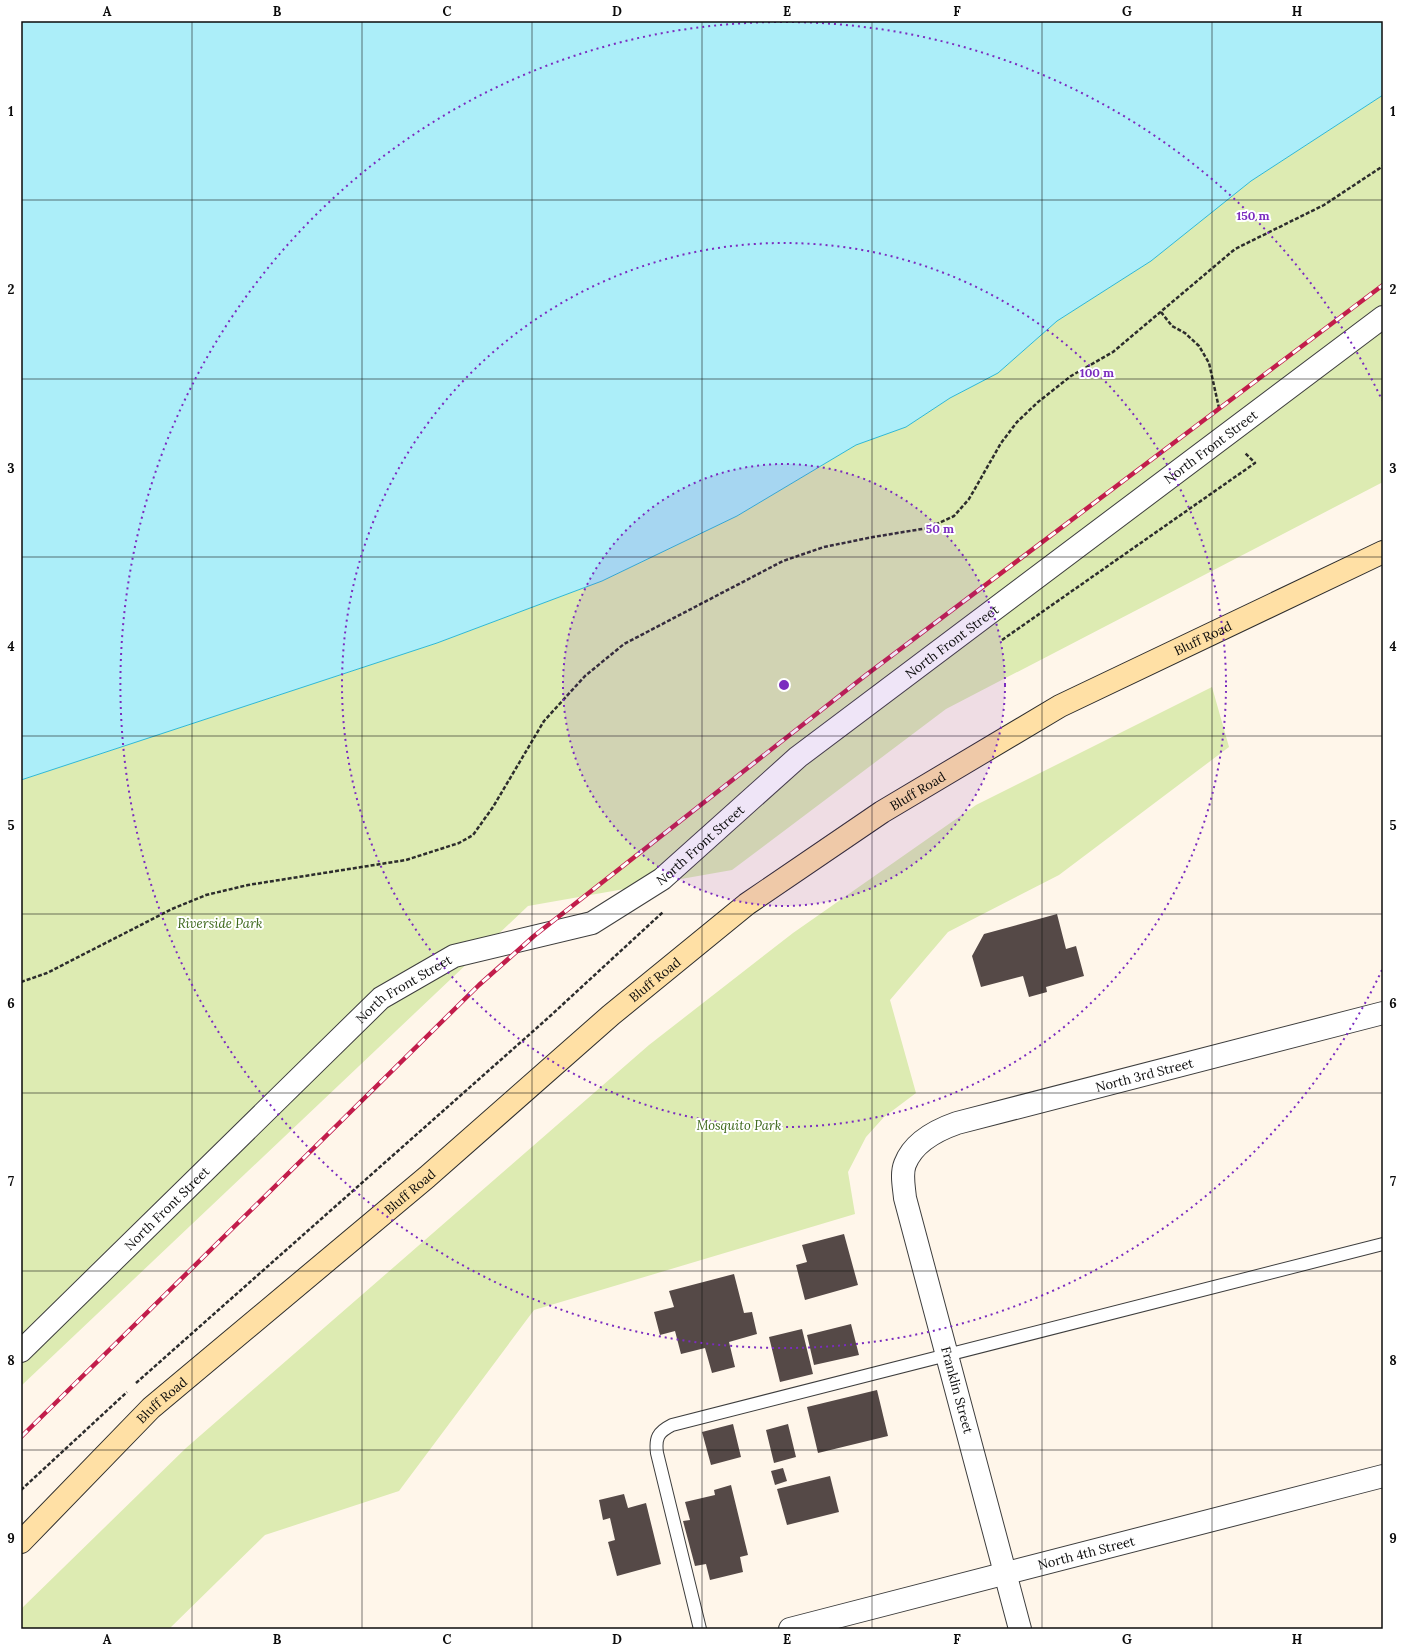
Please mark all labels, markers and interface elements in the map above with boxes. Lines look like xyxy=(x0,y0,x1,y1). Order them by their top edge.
text: A xyxy=(103,3,112,20)
text: B xyxy=(273,3,282,20)
text: C xyxy=(443,3,452,20)
text: D xyxy=(612,3,622,20)
text: E xyxy=(783,3,791,20)
text: F xyxy=(953,3,961,20)
text: G xyxy=(1122,3,1132,20)
text: H xyxy=(1292,3,1302,20)
text: 1 xyxy=(8,103,14,120)
text: 1 xyxy=(1390,103,1396,120)
text: 150 m xyxy=(1236,208,1270,223)
text: 2 xyxy=(8,281,15,298)
text: 2 xyxy=(1390,281,1397,298)
text: 100 m xyxy=(1080,365,1114,380)
street label: North Front Street xyxy=(1161,406,1261,487)
text: 3 xyxy=(7,460,15,477)
text: 3 xyxy=(1389,460,1397,477)
text: 50 m xyxy=(926,521,954,536)
street label: North Front Street xyxy=(902,601,1002,682)
street label: Bluff Road xyxy=(1171,617,1235,659)
text: 4 xyxy=(7,638,15,655)
text: 4 xyxy=(1389,638,1397,655)
centre of rings xyxy=(777,678,791,692)
street label: Bluff Road xyxy=(887,768,949,814)
street label: North Front Street xyxy=(653,801,748,889)
text: 5 xyxy=(7,817,15,834)
text: 5 xyxy=(1389,817,1397,834)
park label: Riverside Park xyxy=(177,915,263,932)
street label: North Front Street xyxy=(352,951,455,1027)
street label: Bluff Road xyxy=(625,953,684,1006)
text: 6 xyxy=(7,995,15,1012)
text: 6 xyxy=(1389,995,1397,1012)
street label: North 3rd Street xyxy=(1094,1054,1195,1095)
park label: Mosquito Park xyxy=(697,1117,782,1134)
street label: North Front Street xyxy=(120,1163,213,1254)
street label: Bluff Road xyxy=(380,1165,439,1218)
text: 7 xyxy=(8,1173,14,1190)
text: 7 xyxy=(1390,1173,1396,1190)
street label: Franklin Street xyxy=(937,1345,977,1435)
text: 8 xyxy=(7,1352,15,1369)
text: 8 xyxy=(1389,1352,1397,1369)
street label: Bluff Road xyxy=(133,1373,191,1427)
text: 9 xyxy=(7,1530,15,1547)
text: 9 xyxy=(1389,1530,1397,1547)
street label: North 4th Street xyxy=(1036,1532,1137,1573)
text: A xyxy=(103,1631,112,1648)
text: B xyxy=(273,1631,282,1648)
text: C xyxy=(443,1631,452,1648)
text: D xyxy=(612,1631,622,1648)
text: E xyxy=(783,1631,791,1648)
text: F xyxy=(953,1631,961,1648)
text: G xyxy=(1122,1631,1132,1648)
text: H xyxy=(1292,1631,1302,1648)

